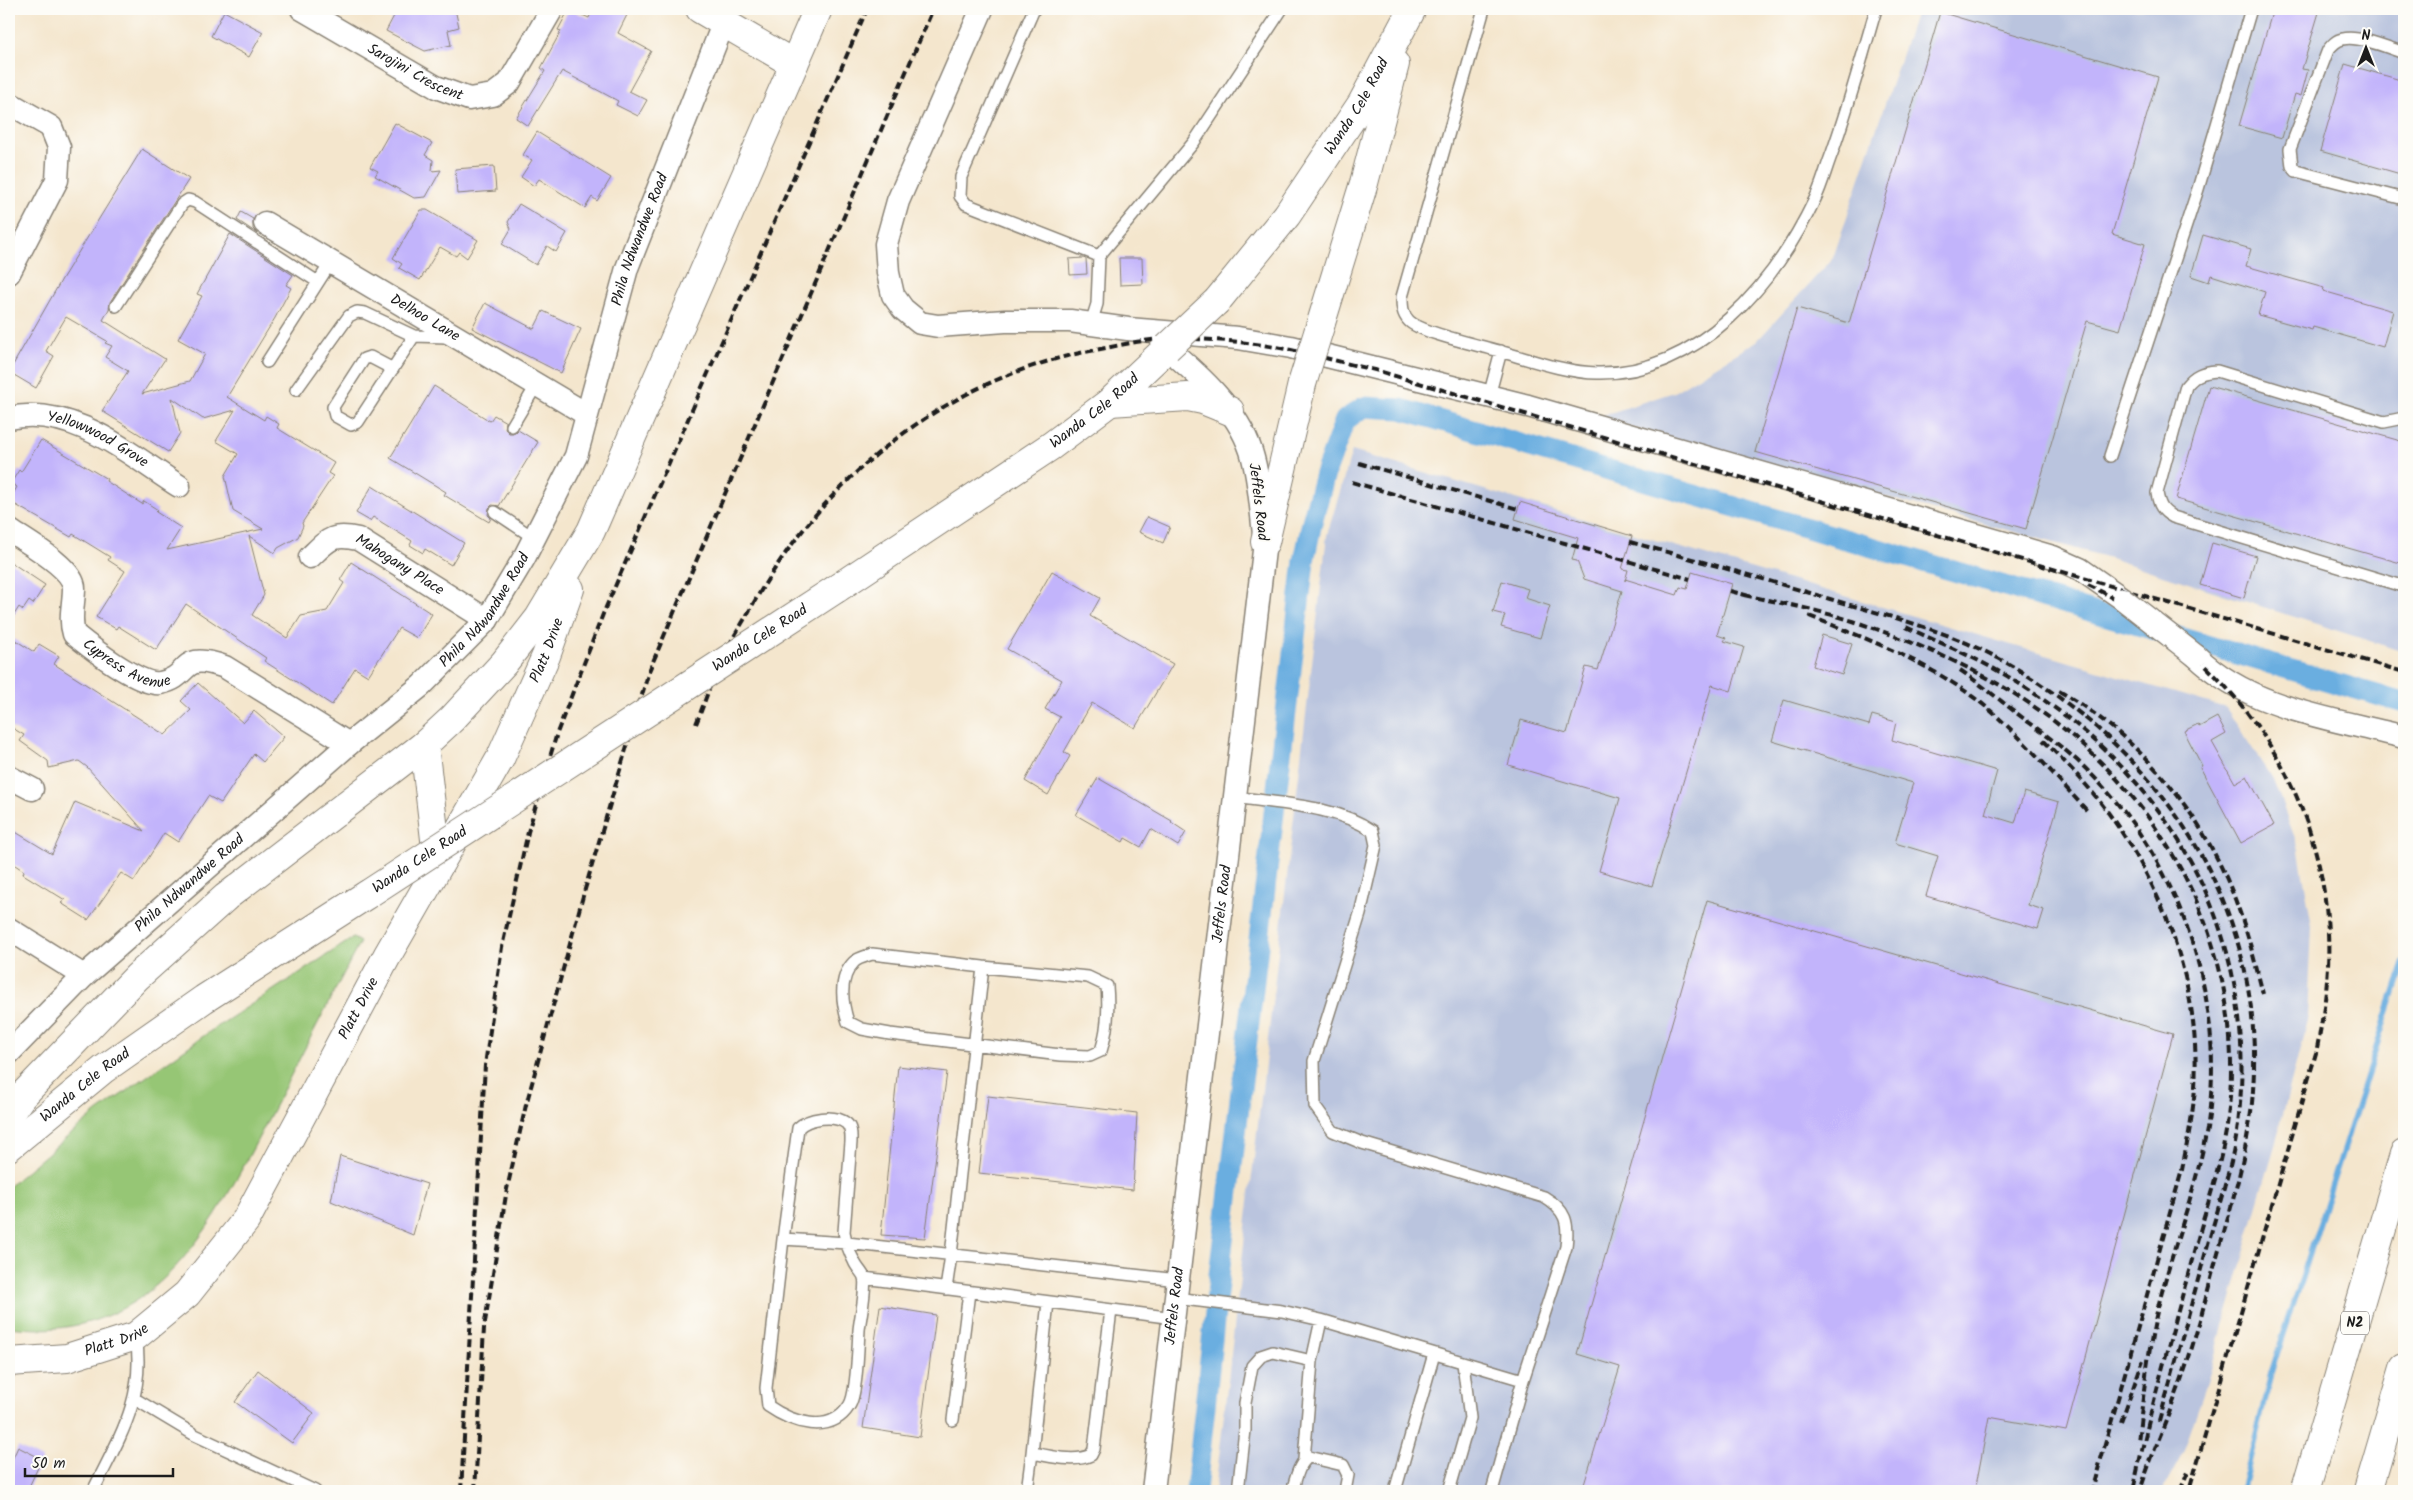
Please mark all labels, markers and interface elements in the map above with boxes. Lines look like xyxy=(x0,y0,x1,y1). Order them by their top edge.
north arrow xyxy=(2340,22,2390,72)
text: N xyxy=(2362,25,2371,47)
street label: Sarojini Crescent xyxy=(362,37,467,108)
street label: Wanda Cele Road xyxy=(1318,54,1396,160)
street label: Phila Ndwandwe Road xyxy=(605,169,675,309)
street label: Delhoo Lane xyxy=(385,288,465,348)
street label: Wanda Cele Road xyxy=(1045,367,1145,455)
street label: Yellowwood Grove xyxy=(45,405,154,474)
street label: Jeffels Road xyxy=(1241,462,1275,543)
street label: Mahogany Place xyxy=(350,528,449,602)
street label: Phila Ndwandwe Road xyxy=(434,548,537,673)
street label: Wanda Cele Road xyxy=(708,598,813,678)
street label: Platt Drive xyxy=(523,615,571,687)
street label: Cypress Avenue xyxy=(77,633,175,695)
street label: Wanda Cele Road xyxy=(367,820,473,900)
street label: Phila Ndwandwe Road xyxy=(129,828,251,939)
street label: Jeffels Road xyxy=(1206,863,1239,944)
street label: Platt Drive xyxy=(332,973,386,1044)
street label: Wanda Cele Road xyxy=(35,1042,136,1129)
street label: Jeffels Road xyxy=(1158,1266,1191,1346)
road number: N2 xyxy=(2341,1312,2369,1335)
street label: Platt Drive xyxy=(81,1317,155,1364)
scale bar xyxy=(25,1445,172,1477)
text: 50 m xyxy=(32,1452,66,1476)

